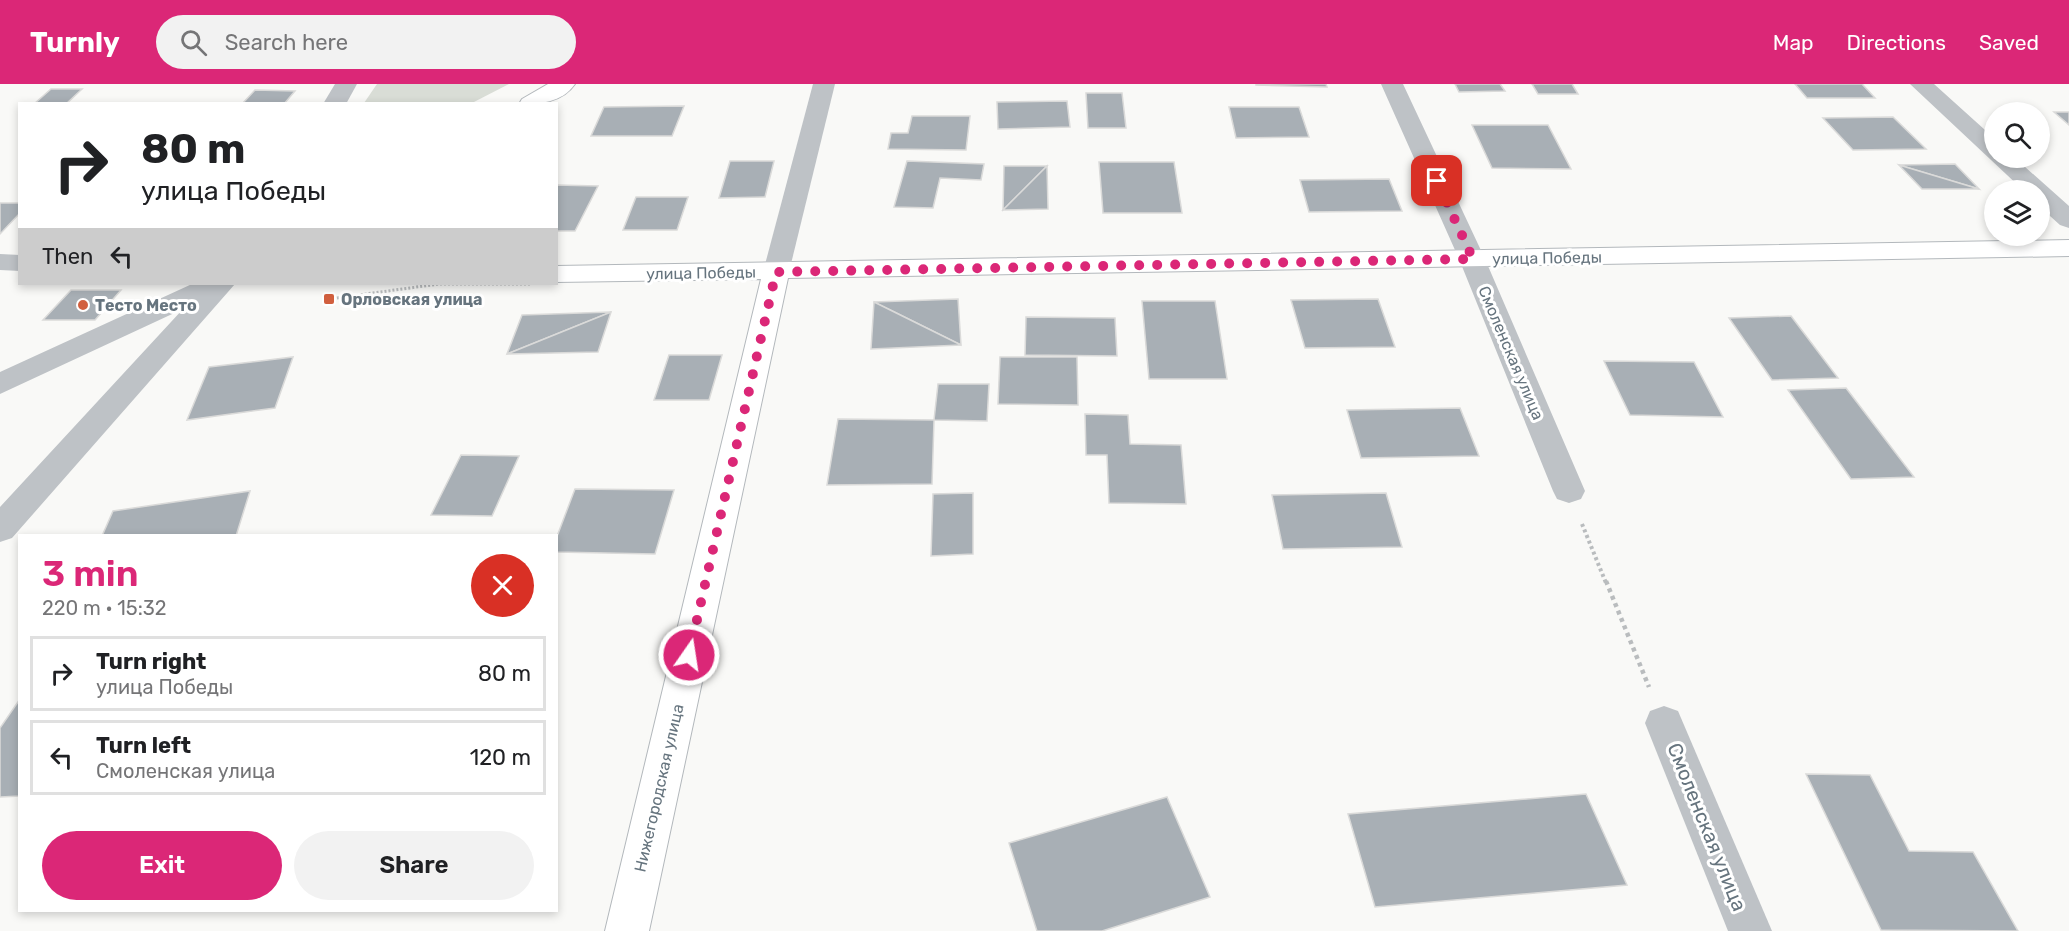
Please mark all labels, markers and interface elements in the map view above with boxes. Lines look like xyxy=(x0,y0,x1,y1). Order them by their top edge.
search box xyxy=(156,15,576,69)
text: Turnly xyxy=(30,26,120,59)
icon: search xyxy=(177,26,210,59)
text: Search here xyxy=(225,29,348,56)
text: Map xyxy=(1773,30,1814,55)
text: Directions xyxy=(1847,30,1946,55)
text: Saved xyxy=(1979,30,2039,55)
map controls xyxy=(1984,102,2050,246)
button: search xyxy=(1984,102,2050,168)
text: 80 m xyxy=(141,124,245,174)
icon: right xyxy=(42,126,120,204)
pin xyxy=(1411,155,1462,206)
icon: arrive xyxy=(1420,164,1453,197)
text: улица Победы xyxy=(141,175,326,207)
button: layers xyxy=(1984,180,2050,246)
icon: left xyxy=(105,240,138,273)
text: Then xyxy=(42,243,93,270)
street label: улица Победы xyxy=(1492,248,1602,268)
street label: улица Победы xyxy=(646,263,756,283)
street label: Смоленская улица xyxy=(1474,283,1548,423)
place label: Орловская улица xyxy=(341,290,483,309)
marker: Орловская улица xyxy=(322,292,336,306)
place label: Тесто Место xyxy=(95,296,197,315)
marker: Тесто Место xyxy=(76,298,90,312)
text: 3 min xyxy=(42,552,139,595)
button: close xyxy=(471,554,534,617)
text: 220 m · 15:32 xyxy=(42,596,167,620)
position arrow xyxy=(657,623,721,687)
text: Turn right xyxy=(96,648,206,675)
icon: right xyxy=(45,657,78,690)
text: 80 m xyxy=(478,660,531,687)
text: улица Победы xyxy=(96,675,233,699)
street label: Нижегородская улица xyxy=(630,702,688,874)
text: Turn left xyxy=(96,732,191,759)
street label: Смоленская улица xyxy=(1662,739,1752,915)
icon: left xyxy=(45,741,78,774)
text: 120 m xyxy=(470,744,531,771)
text: Смоленская улица xyxy=(96,759,275,783)
button: Exit xyxy=(42,831,282,900)
button: Share xyxy=(294,831,534,900)

